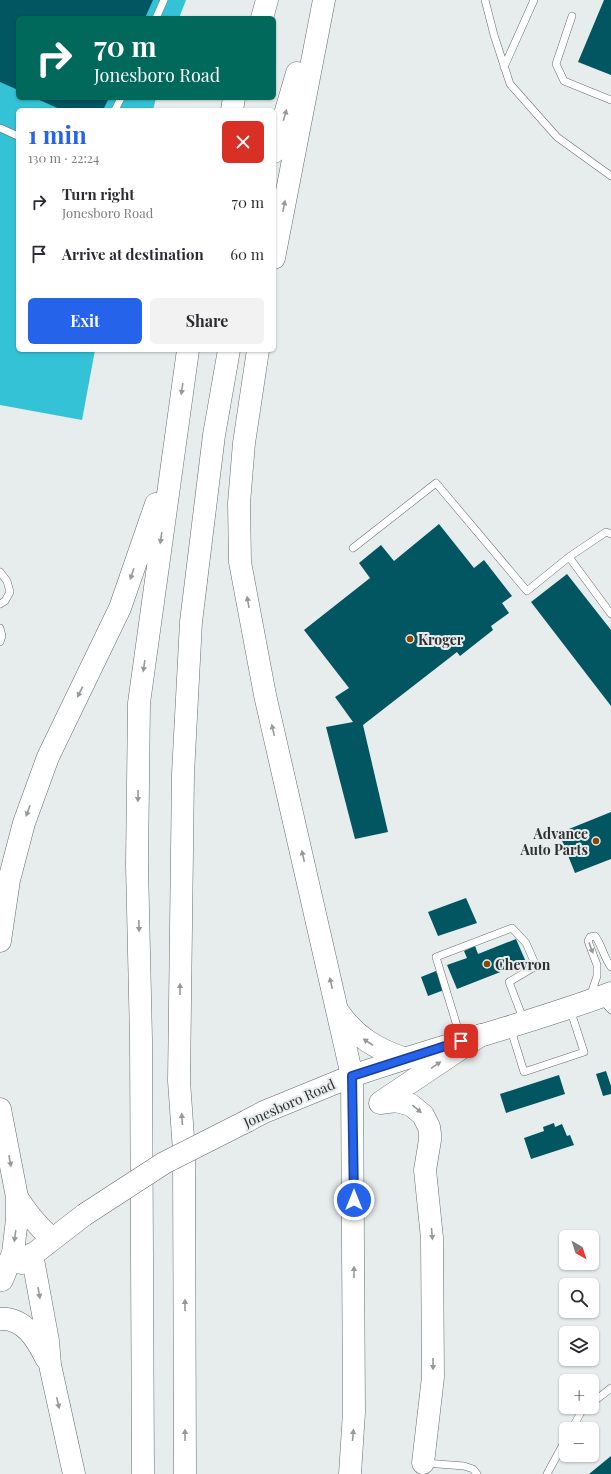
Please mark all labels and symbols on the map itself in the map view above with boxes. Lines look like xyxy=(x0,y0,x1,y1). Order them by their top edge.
one-way arrow xyxy=(282,108,288,120)
one-way arrow xyxy=(281,200,287,212)
one-way arrow xyxy=(179,383,185,395)
one-way arrow xyxy=(158,531,164,544)
one-way arrow xyxy=(129,568,135,580)
one-way arrow xyxy=(245,596,251,608)
place label: Kroger xyxy=(418,630,464,649)
marker: Kroger xyxy=(405,634,415,644)
one-way arrow xyxy=(141,660,147,672)
one-way arrow xyxy=(76,687,83,698)
one-way arrow xyxy=(270,724,276,736)
one-way arrow xyxy=(135,790,141,803)
one-way arrow xyxy=(25,806,31,818)
place label: Advance Auto Parts xyxy=(520,824,588,859)
marker: Advance Auto Parts xyxy=(591,836,601,846)
one-way arrow xyxy=(299,850,305,863)
one-way arrow xyxy=(136,920,142,933)
one-way arrow xyxy=(588,943,594,955)
place label: Chevron xyxy=(495,955,551,974)
marker: Chevron xyxy=(482,959,492,969)
one-way arrow xyxy=(328,977,334,989)
one-way arrow xyxy=(177,982,183,995)
pin xyxy=(444,1024,478,1058)
one-way arrow xyxy=(362,1038,374,1045)
one-way arrow xyxy=(431,1061,441,1069)
street label: Jonesboro Road xyxy=(239,1074,338,1132)
one-way arrow xyxy=(411,1105,422,1114)
one-way arrow xyxy=(178,1113,185,1125)
one-way arrow xyxy=(7,1155,13,1167)
position arrow xyxy=(333,1179,375,1221)
one-way arrow xyxy=(428,1228,435,1240)
one-way arrow xyxy=(12,1230,18,1242)
north arrow xyxy=(559,1230,599,1270)
one-way arrow xyxy=(351,1265,357,1278)
one-way arrow xyxy=(37,1287,43,1299)
one-way arrow xyxy=(181,1299,188,1311)
one-way arrow xyxy=(430,1358,436,1371)
one-way arrow xyxy=(56,1397,62,1409)
one-way arrow xyxy=(182,1428,188,1441)
one-way arrow xyxy=(349,1429,356,1441)

